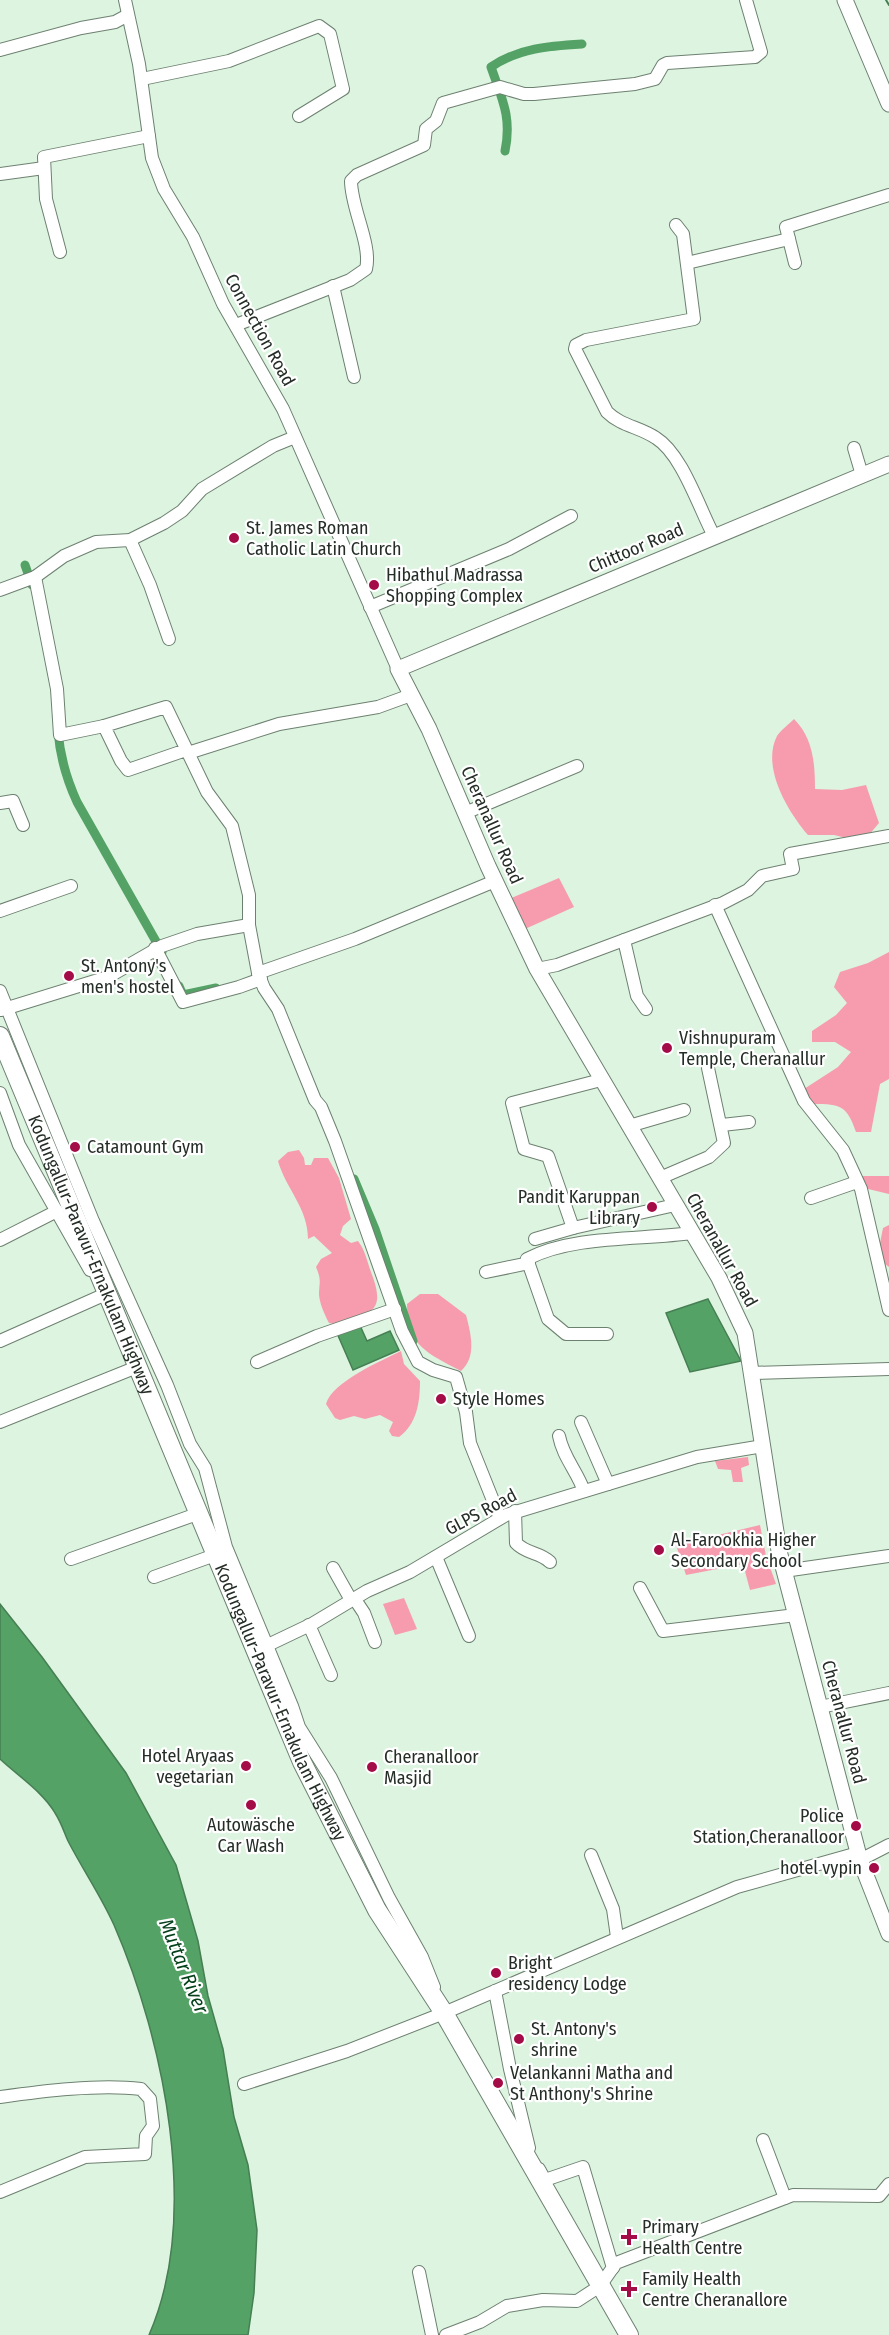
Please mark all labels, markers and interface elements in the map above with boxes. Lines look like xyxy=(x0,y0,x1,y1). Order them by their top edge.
street label: Connection Road xyxy=(220,270,300,390)
place label: St. James Roman Catholic Latin Church xyxy=(246,517,401,560)
street label: Chittoor Road xyxy=(585,518,687,578)
marker: St. James Roman Catholic Latin Church xyxy=(227,531,241,545)
place label: Hibathul Madrassa Shopping Complex xyxy=(386,564,523,607)
marker: Hibathul Madrassa Shopping Complex xyxy=(367,578,381,592)
street label: Cheranallur Road xyxy=(456,763,528,887)
place label: St. Antony's men's hostel xyxy=(81,955,175,998)
marker: St. Antony's men's hostel xyxy=(62,969,76,983)
place label: Vishnupuram Temple, Cheranallur xyxy=(679,1027,826,1070)
marker: Vishnupuram Temple, Cheranallur xyxy=(660,1041,674,1055)
street label: Kodungallur-Paravur-Ernakulam Highway xyxy=(23,1112,159,1398)
place label: Catamount Gym xyxy=(87,1136,204,1158)
marker: Catamount Gym xyxy=(68,1140,82,1154)
place label: Pandit Karuppan Library xyxy=(518,1186,640,1229)
street label: Cheranallur Road xyxy=(682,1189,762,1311)
marker: Pandit Karuppan Library xyxy=(645,1200,659,1214)
place label: Style Homes xyxy=(453,1388,545,1410)
marker: Style Homes xyxy=(434,1392,448,1406)
street label: GLPS Road xyxy=(441,1484,521,1540)
place label: Al-Farookhia Higher Secondary School xyxy=(671,1529,817,1572)
marker: Al-Farookhia Higher Secondary School xyxy=(652,1543,666,1557)
street label: Kodungallur-Paravur-Ernakulam Highway xyxy=(210,1561,351,1845)
street label: Cheranallur Road xyxy=(817,1658,871,1786)
place label: Hotel Aryaas vegetarian xyxy=(141,1745,234,1788)
place label: Cheranalloor Masjid xyxy=(384,1746,479,1789)
marker: Hotel Aryaas vegetarian xyxy=(239,1759,253,1773)
marker: Cheranalloor Masjid xyxy=(365,1760,379,1774)
marker: Autowäsche Car Wash xyxy=(244,1798,258,1812)
place label: Police Station,Cheranalloor xyxy=(693,1805,845,1848)
place label: Autowäsche Car Wash xyxy=(207,1814,295,1857)
marker: Police Station,Cheranalloor xyxy=(849,1819,863,1833)
place label: hotel vypin xyxy=(780,1857,862,1879)
marker: hotel vypin xyxy=(867,1861,881,1875)
water label: Muttar River xyxy=(154,1915,214,2018)
place label: Bright residency Lodge xyxy=(508,1952,627,1995)
marker: Bright residency Lodge xyxy=(489,1966,503,1980)
place label: St. Antony's shrine xyxy=(531,2018,617,2061)
marker: St. Antony's shrine xyxy=(512,2032,526,2046)
place label: Velankanni Matha and St Anthony's Shrine xyxy=(510,2062,673,2105)
marker: Velankanni Matha and St Anthony's Shrine xyxy=(491,2076,505,2090)
place label: Primary Health Centre xyxy=(642,2216,742,2259)
marker: Primary Health Centre xyxy=(620,2228,638,2246)
place label: Family Health Centre Cheranallore xyxy=(642,2268,788,2311)
marker: Family Health Centre Cheranallore xyxy=(620,2280,638,2298)

